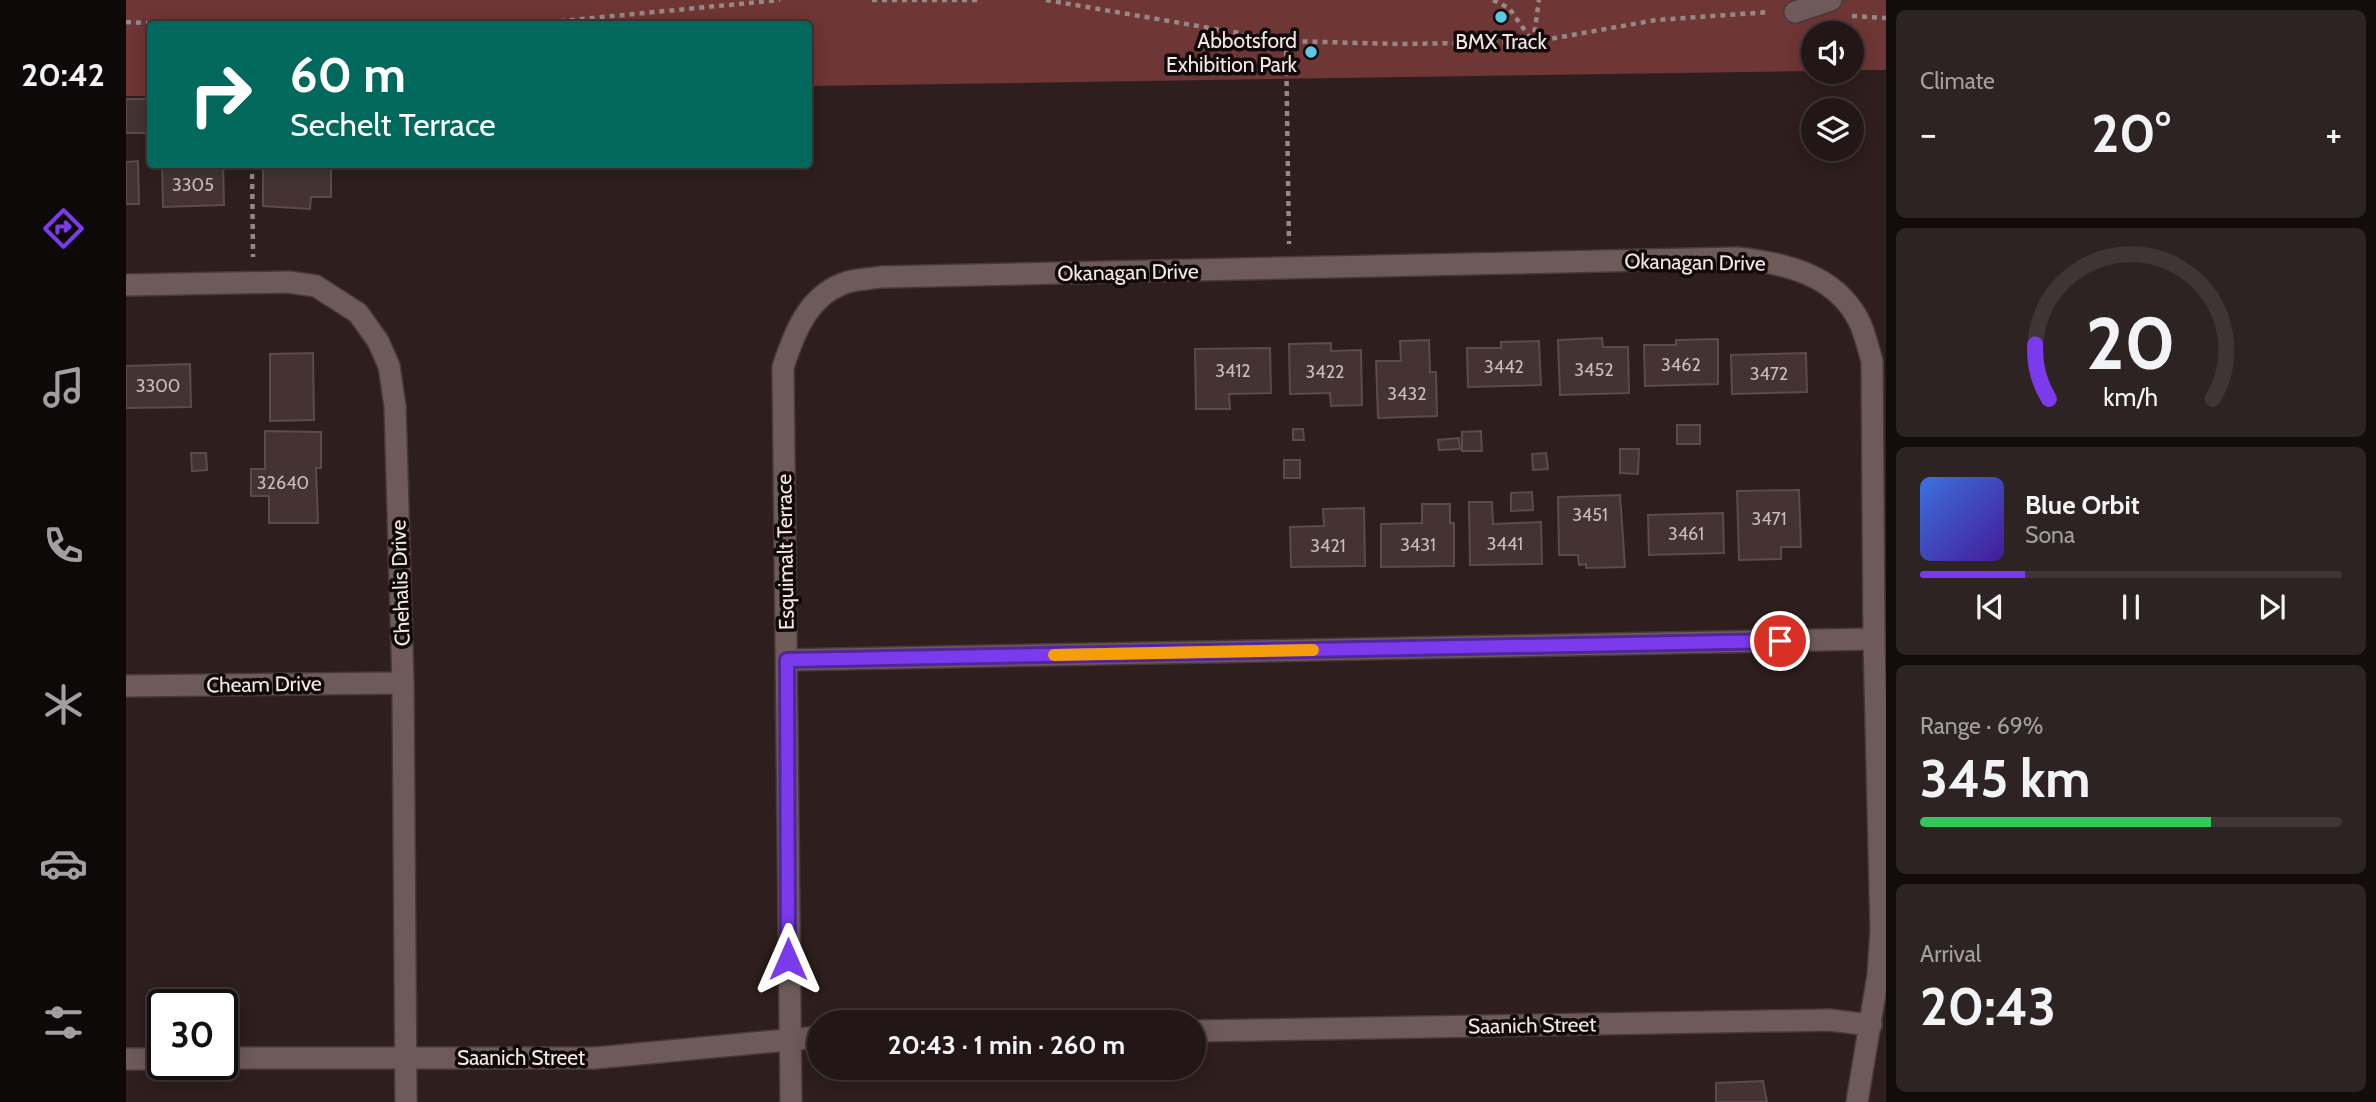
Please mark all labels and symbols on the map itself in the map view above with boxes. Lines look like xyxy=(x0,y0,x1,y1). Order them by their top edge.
marker: BMX Track xyxy=(1493,9,1509,25)
place label: Abbotsford Exhibition Park xyxy=(1166,28,1298,77)
place label: BMX Track xyxy=(1455,29,1547,54)
marker: Abbotsford Exhibition Park xyxy=(1303,44,1319,60)
house number: 3305 xyxy=(172,174,214,196)
street label: Okanagan Drive xyxy=(1624,248,1766,276)
street label: Okanagan Drive xyxy=(1057,258,1199,286)
house number: 3462 xyxy=(1661,354,1701,376)
house number: 3442 xyxy=(1484,356,1524,378)
house number: 3452 xyxy=(1574,359,1614,381)
house number: 3412 xyxy=(1215,360,1251,382)
house number: 3422 xyxy=(1305,361,1345,383)
house number: 3472 xyxy=(1750,363,1788,385)
house number: 3300 xyxy=(136,375,180,397)
house number: 3432 xyxy=(1387,383,1427,405)
house number: 32640 xyxy=(257,472,309,494)
street label: Esquimalt Terrace xyxy=(771,473,799,630)
house number: 3451 xyxy=(1572,504,1608,526)
house number: 3471 xyxy=(1751,508,1787,530)
street label: Chehalis Drive xyxy=(385,519,415,647)
house number: 3461 xyxy=(1668,523,1704,545)
house number: 3441 xyxy=(1487,533,1523,555)
house number: 3431 xyxy=(1400,534,1436,556)
house number: 3421 xyxy=(1310,535,1346,557)
pin xyxy=(1750,611,1810,671)
street label: Cheam Drive xyxy=(206,670,322,698)
position arrow xyxy=(751,922,825,996)
speed limit sign: 30 xyxy=(147,989,238,1080)
street label: Saanich Street xyxy=(1468,1011,1596,1039)
street label: Saanich Street xyxy=(457,1045,585,1070)

